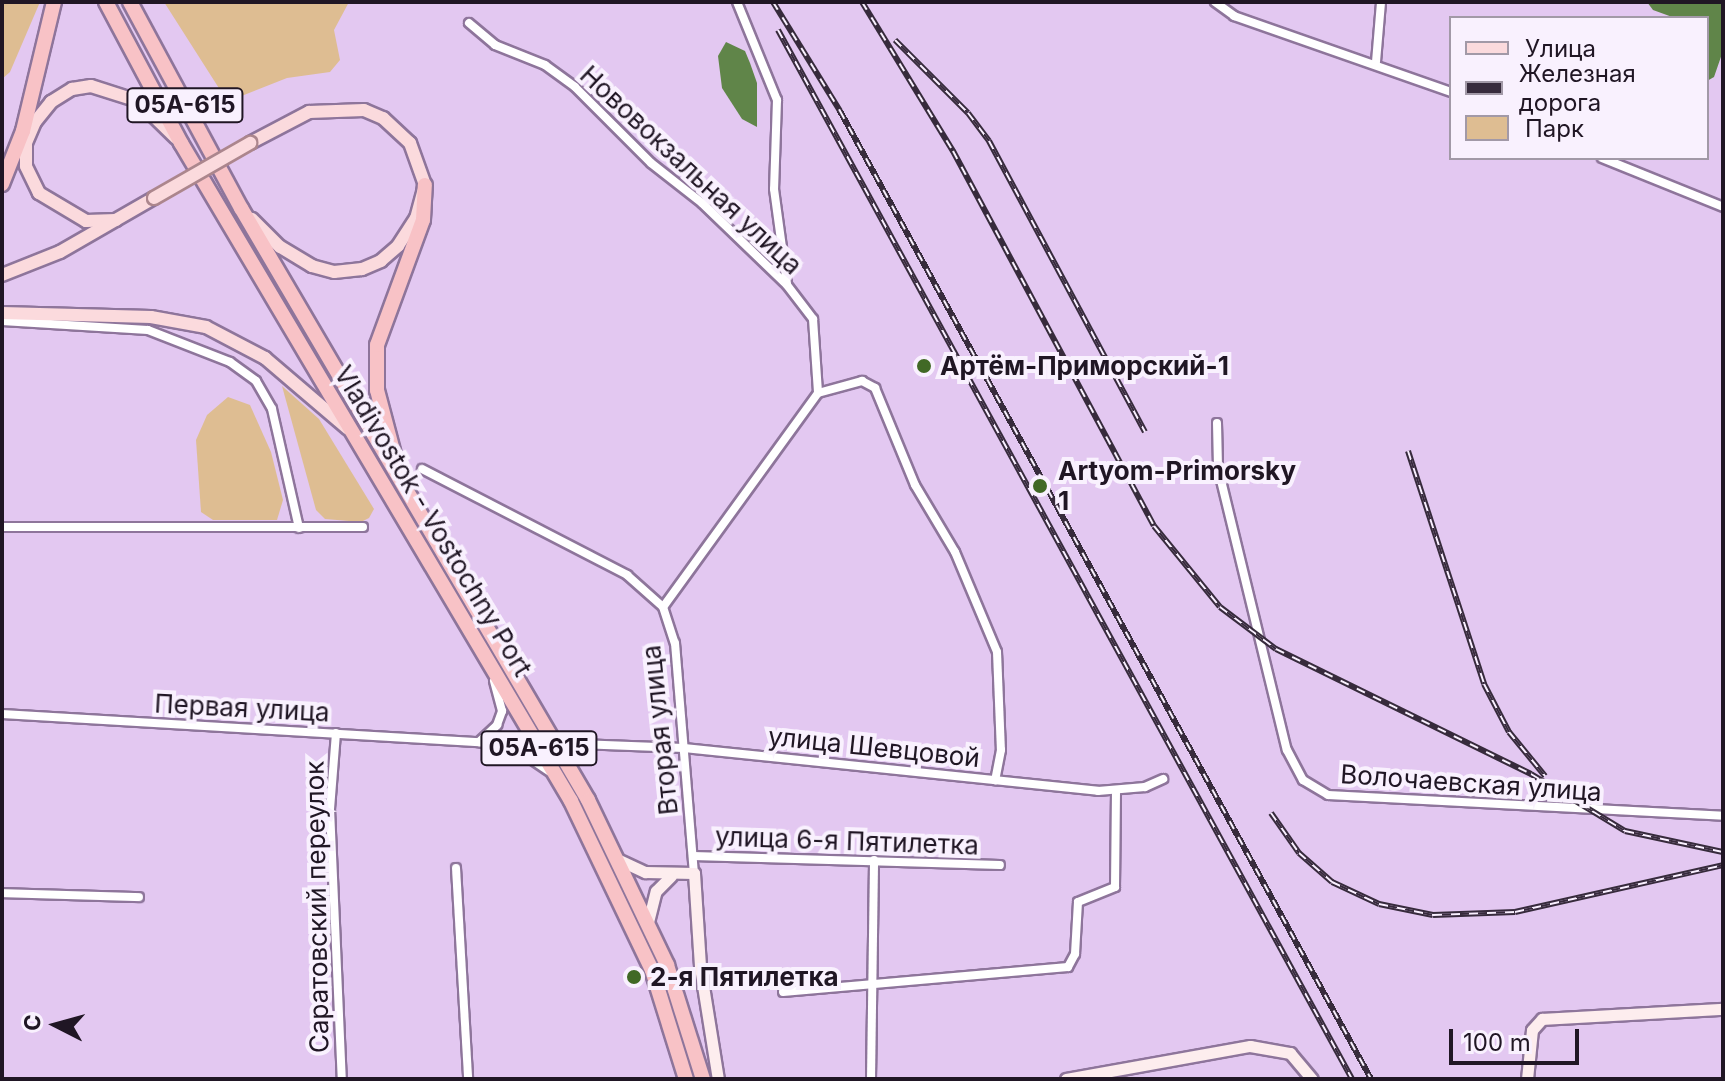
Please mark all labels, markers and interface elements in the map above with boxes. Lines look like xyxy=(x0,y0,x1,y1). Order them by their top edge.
legend xyxy=(1449,16,1709,160)
text: Улица xyxy=(1525,34,1596,63)
street label: Нововокзальная улица xyxy=(574,59,808,281)
text: Железная дорога xyxy=(1519,59,1636,117)
road number: 05А-615 xyxy=(125,85,245,125)
text: Парк xyxy=(1525,114,1584,143)
place label: Артём-Приморский-1 xyxy=(940,350,1229,382)
marker: Артём-Приморский-1 xyxy=(915,357,933,375)
street label: Vladivostok - Vostochny Port xyxy=(328,360,538,682)
place label: Artyom-Primorsky 1 xyxy=(1058,455,1296,516)
marker: Artyom-Primorsky 1 xyxy=(1029,475,1051,497)
street label: Вторая улица xyxy=(636,644,684,816)
street label: Первая улица xyxy=(154,688,330,728)
street label: улица Шевцовой xyxy=(767,720,981,774)
road number: 05А-615 xyxy=(479,728,599,768)
street label: Волочаевская улица xyxy=(1339,758,1603,808)
street label: Саратовский переулок xyxy=(299,761,335,1053)
street label: улица 6-я Пятилетка xyxy=(715,821,979,861)
place label: 2-я Пятилетка xyxy=(650,961,839,993)
marker: 2-я Пятилетка xyxy=(625,968,643,986)
north arrow xyxy=(16,985,96,1065)
text: С xyxy=(18,1013,46,1032)
scale bar xyxy=(1453,1013,1583,1063)
text: 100 m xyxy=(1463,1028,1531,1057)

